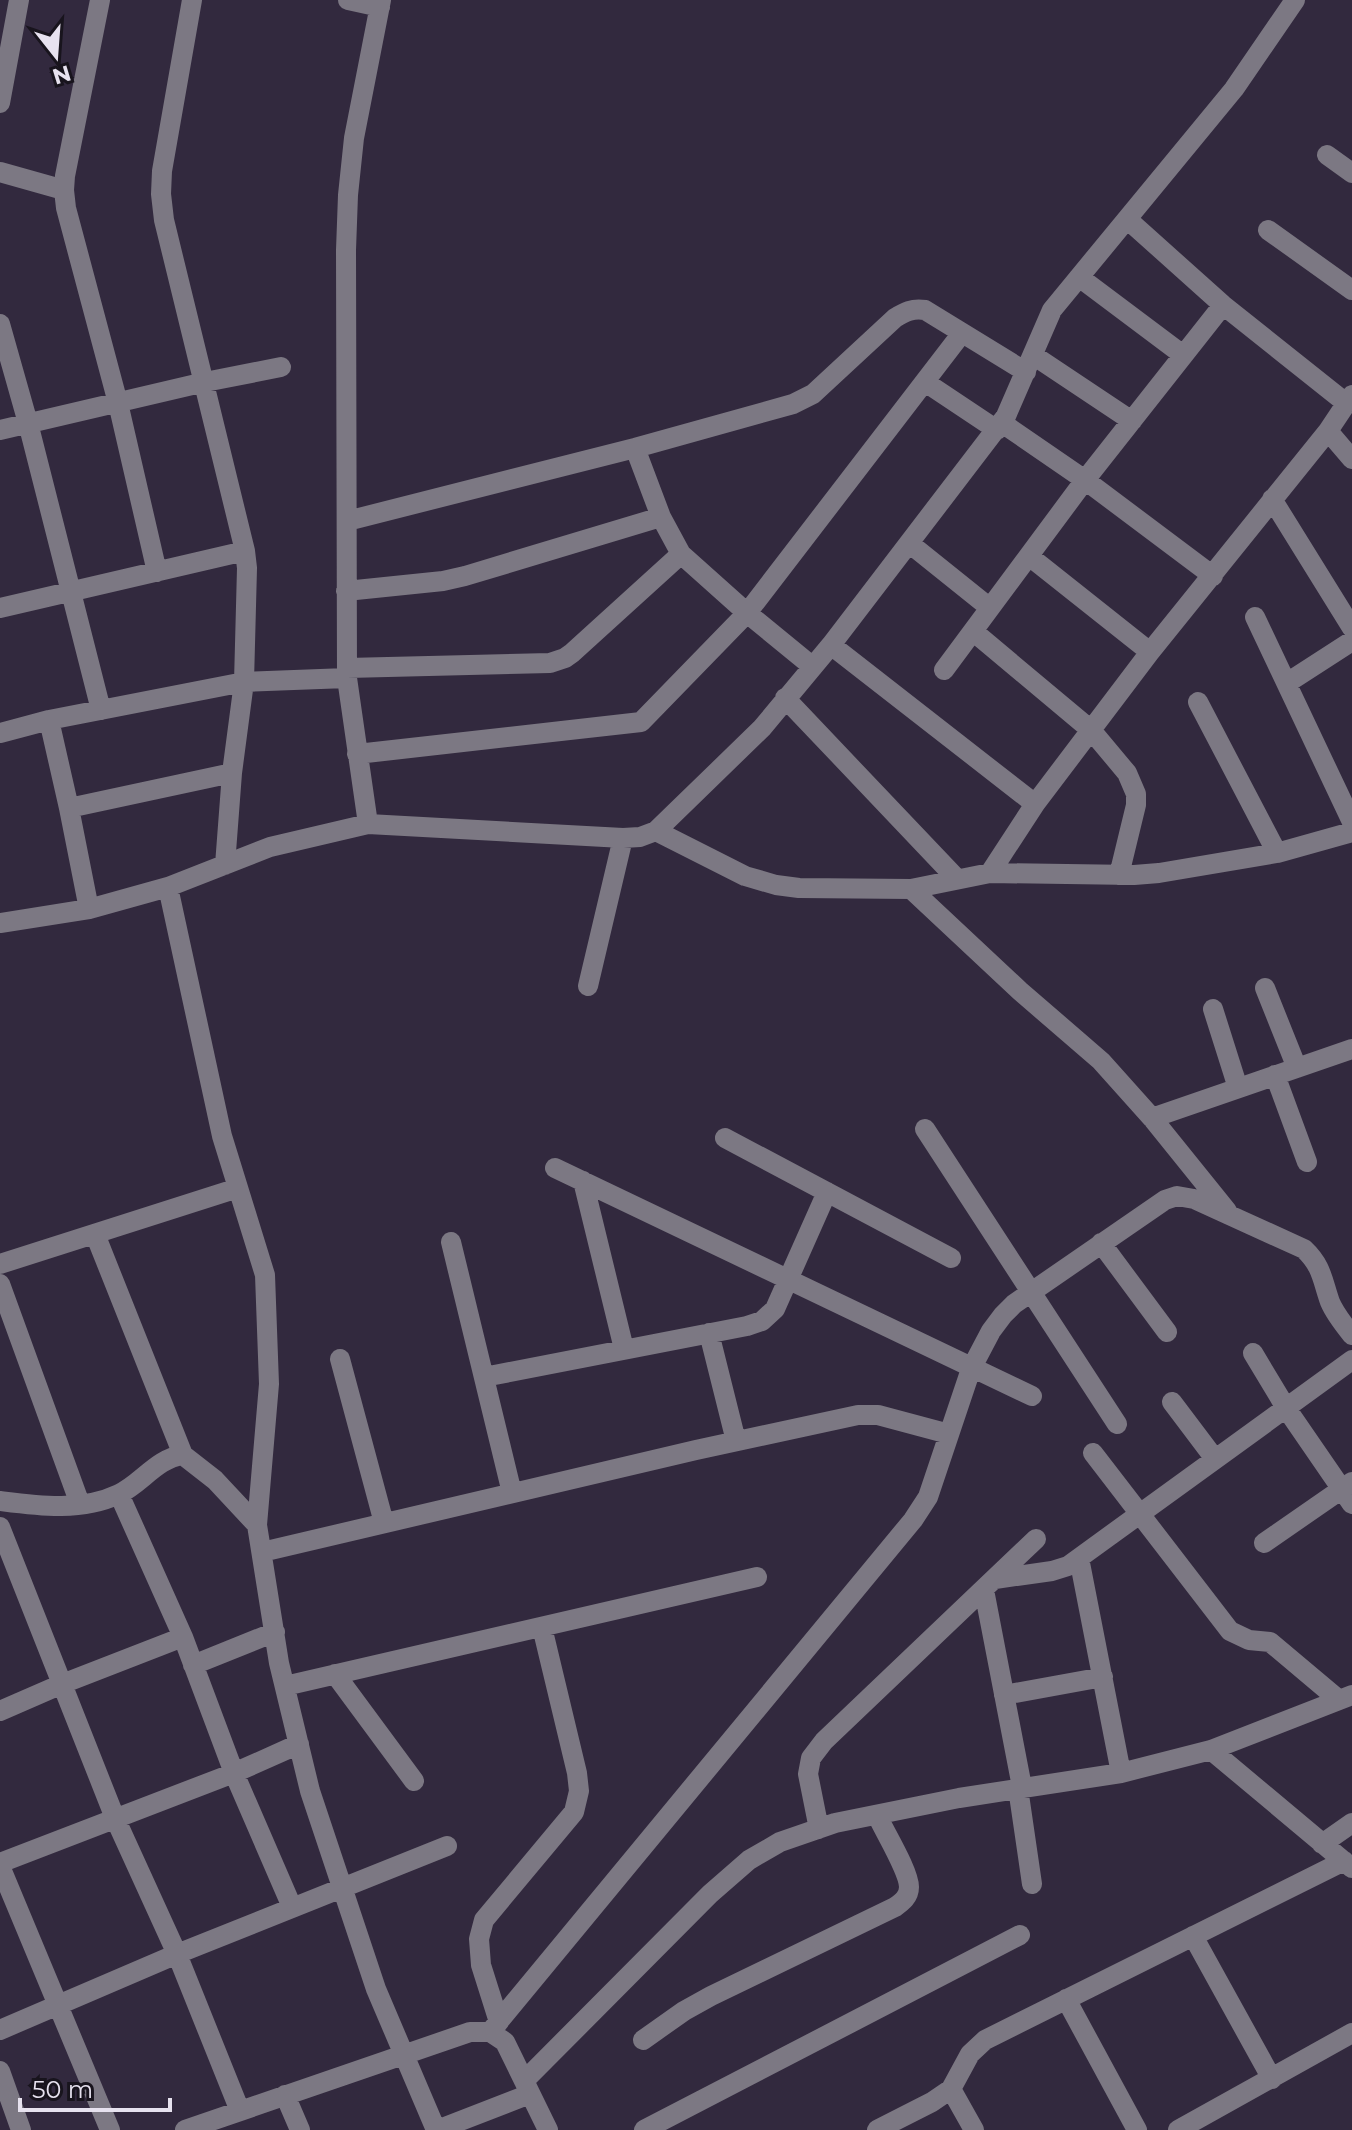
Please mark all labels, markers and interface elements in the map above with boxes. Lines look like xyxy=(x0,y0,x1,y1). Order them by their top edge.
north arrow xyxy=(16,16,96,96)
text: N xyxy=(49,59,74,90)
scale bar xyxy=(20,2062,170,2112)
text: 50 m xyxy=(32,2075,93,2104)

